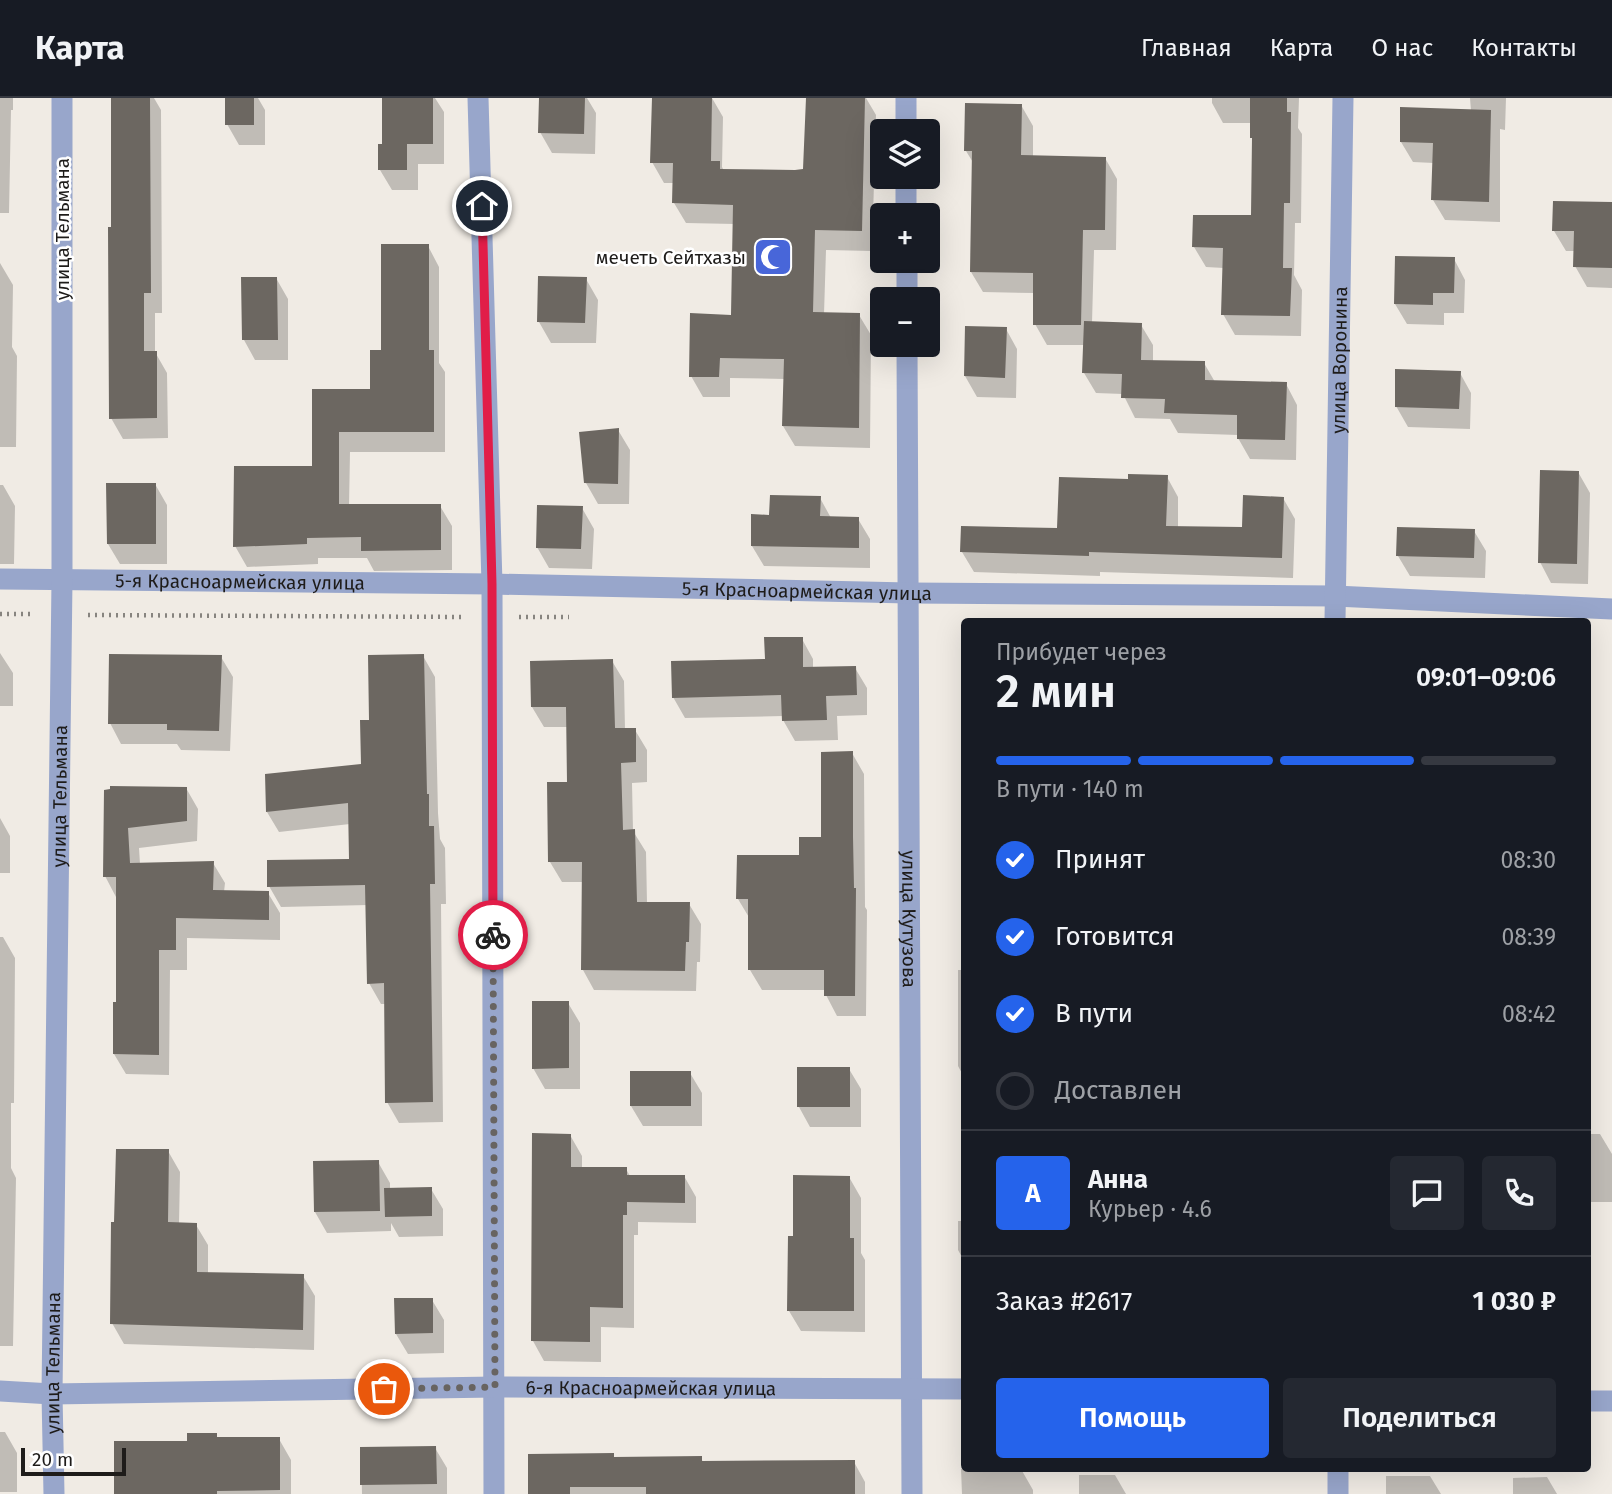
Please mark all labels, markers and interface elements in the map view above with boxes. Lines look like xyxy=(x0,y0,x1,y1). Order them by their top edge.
text: Карта xyxy=(35,28,125,68)
text: Главная xyxy=(1141,34,1232,62)
text: Карта xyxy=(1270,34,1333,62)
text: О нас xyxy=(1371,34,1433,62)
text: Контакты xyxy=(1471,34,1577,62)
map controls xyxy=(870,119,940,357)
button: layers xyxy=(870,119,940,189)
street label: улица Тельмана xyxy=(51,158,74,300)
pin xyxy=(452,176,512,236)
icon: home xyxy=(463,187,501,225)
button: + xyxy=(870,203,940,273)
mosque icon: мечеть Сейтхазы xyxy=(752,236,794,278)
place label: мечеть Сейтхазы xyxy=(596,246,746,269)
street label: улица Воронина xyxy=(1327,286,1352,434)
button: − xyxy=(870,287,940,357)
street label: 5-я Красноармейская улица xyxy=(115,569,365,595)
street label: 5-я Красноармейская улица xyxy=(682,577,932,605)
text: Прибудет через xyxy=(996,638,1167,666)
text: 09:01–09:06 xyxy=(1416,662,1556,693)
text: 2 мин xyxy=(996,664,1116,719)
street label: улица Тельмана xyxy=(47,725,72,867)
text: В пути · 140 m xyxy=(996,775,1144,803)
icon: check xyxy=(996,841,1034,879)
text: Принят xyxy=(1055,844,1145,875)
text: 08:30 xyxy=(1500,846,1556,874)
street label: улица Кутузова xyxy=(897,850,921,988)
courier xyxy=(458,900,528,970)
icon: bike xyxy=(474,916,512,954)
icon: check xyxy=(996,918,1034,956)
text: Готовится xyxy=(1055,921,1175,952)
text: 08:39 xyxy=(1501,923,1556,951)
icon: check xyxy=(996,995,1034,1033)
text: В пути xyxy=(1055,998,1133,1029)
text: 08:42 xyxy=(1502,1000,1556,1028)
text: Доставлен xyxy=(1055,1075,1182,1106)
button: chat xyxy=(1390,1156,1464,1230)
button: phone xyxy=(1482,1156,1556,1230)
text: Анна xyxy=(1088,1164,1148,1195)
text: А xyxy=(1025,1178,1041,1209)
text: Курьер · 4.6 xyxy=(1088,1195,1212,1223)
text: Заказ #2617 xyxy=(996,1286,1132,1317)
text: 1 030 ₽ xyxy=(1472,1286,1556,1317)
street label: улица Тельмана xyxy=(41,1292,65,1434)
pin xyxy=(354,1359,414,1419)
icon: bag xyxy=(365,1370,403,1408)
street label: 6-я Красноармейская улица xyxy=(525,1376,776,1400)
button: Помощь xyxy=(996,1378,1269,1458)
button: Поделиться xyxy=(1283,1378,1556,1458)
scale bar xyxy=(21,1445,126,1477)
text: 20 m xyxy=(32,1448,73,1471)

